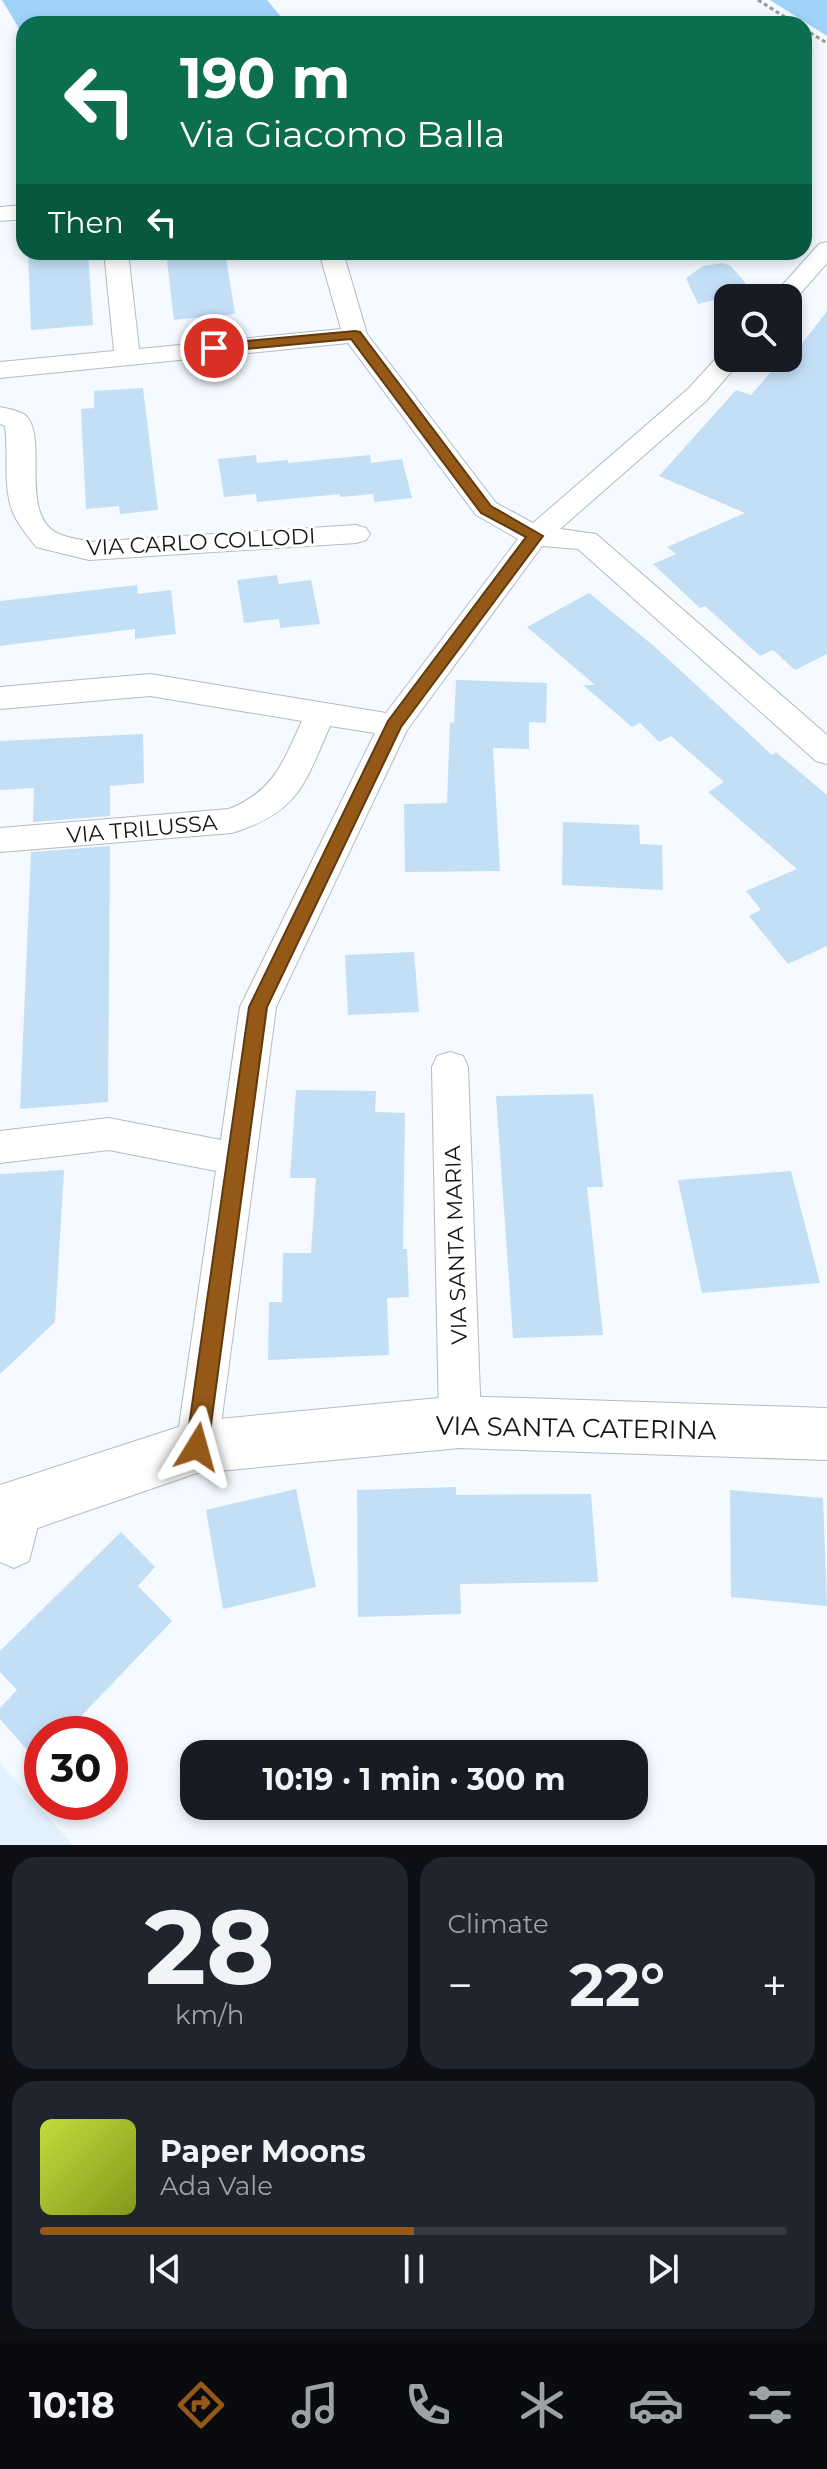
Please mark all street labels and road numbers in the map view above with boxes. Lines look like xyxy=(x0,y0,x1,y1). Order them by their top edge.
street label: VIA CARLO COLLODI xyxy=(86,523,316,561)
street label: VIA TRILUSSA xyxy=(65,809,219,849)
street label: VIA SANTA MARIA xyxy=(439,1145,473,1345)
street label: VIA SANTA CATERINA xyxy=(435,1410,717,1446)

